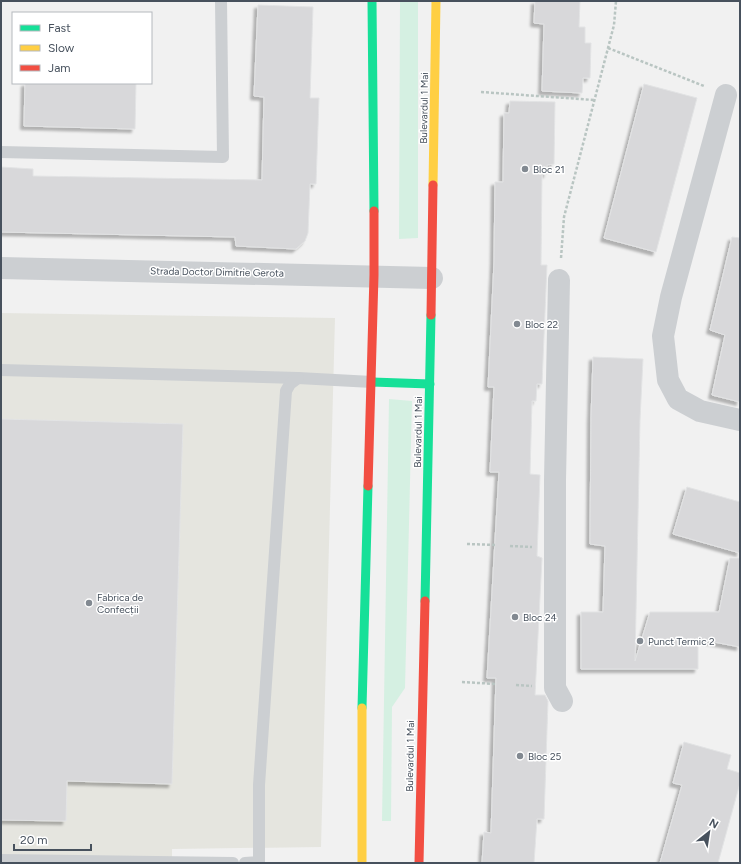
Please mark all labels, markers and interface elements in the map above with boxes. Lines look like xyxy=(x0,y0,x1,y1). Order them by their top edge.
legend xyxy=(12,12,152,84)
text: Fast xyxy=(48,21,71,35)
text: Slow xyxy=(48,41,75,55)
text: Jam xyxy=(48,61,71,75)
street label: Bulevardul 1 Mai xyxy=(417,72,431,144)
place label: Bloc 21 xyxy=(533,163,565,176)
marker: Bloc 21 xyxy=(520,164,530,174)
street label: Strada Doctor Dimitrie Gerota xyxy=(150,264,284,280)
place label: Bloc 22 xyxy=(525,318,558,331)
marker: Bloc 22 xyxy=(512,319,522,329)
street label: Bulevardul 1 Mai xyxy=(411,396,425,468)
place label: Fabrica de Confecții xyxy=(97,591,144,616)
marker: Fabrica de Confecții xyxy=(84,598,94,608)
place label: Bloc 24 xyxy=(523,611,557,624)
marker: Bloc 24 xyxy=(510,612,520,622)
place label: Punct Termic 2 xyxy=(648,635,715,648)
marker: Punct Termic 2 xyxy=(635,636,645,646)
street label: Bulevardul 1 Mai xyxy=(403,720,417,792)
place label: Bloc 25 xyxy=(528,750,562,763)
marker: Bloc 25 xyxy=(515,751,525,761)
north arrow xyxy=(689,812,729,852)
text: N xyxy=(707,816,721,832)
scale bar xyxy=(14,826,91,852)
text: 20 m xyxy=(20,833,48,847)

